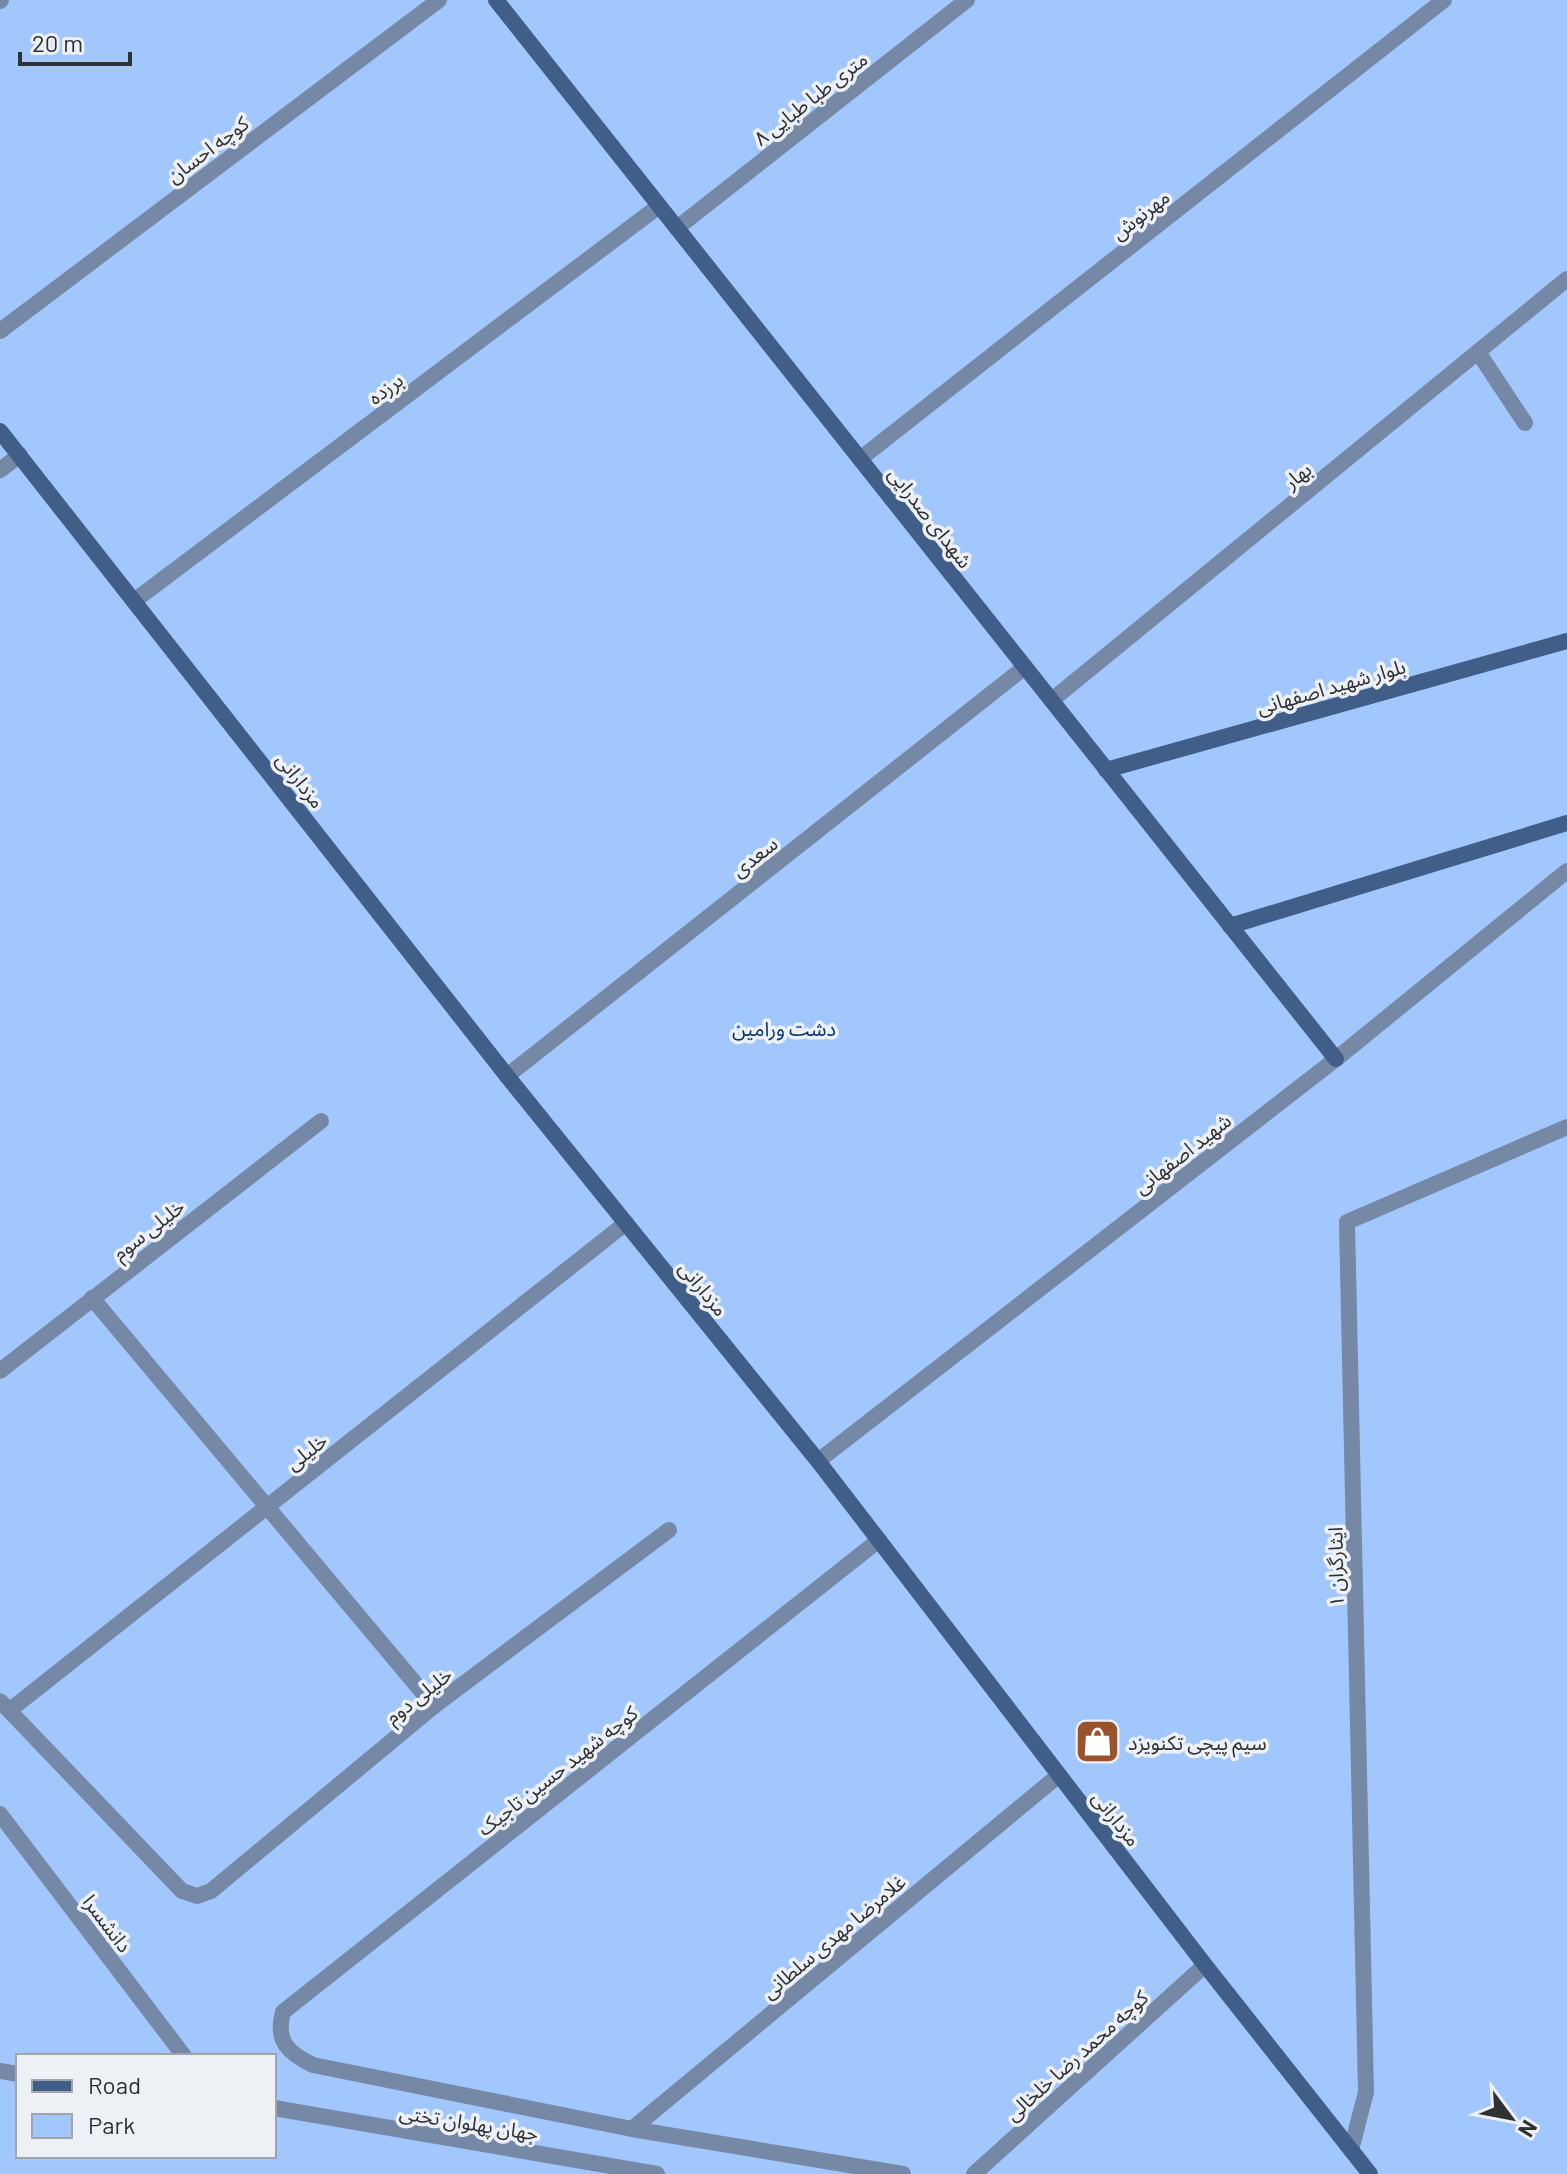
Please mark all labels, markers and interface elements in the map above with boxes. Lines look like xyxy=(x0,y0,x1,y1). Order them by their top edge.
scale bar xyxy=(20,16,130,66)
text: 20 m xyxy=(32,28,83,57)
street label: ۸ متری طبا طبایی xyxy=(748,46,872,151)
street label: کوچه احسان xyxy=(161,110,254,189)
street label: مهرنوش xyxy=(1106,184,1174,245)
street label: برزده xyxy=(363,367,408,410)
street label: بهار xyxy=(1278,457,1316,495)
street label: شهدای صدرایی xyxy=(883,462,978,573)
street label: بلوار شهید اصفهانی xyxy=(1254,653,1408,720)
street label: مزدارانی xyxy=(271,747,330,813)
street label: سعدی xyxy=(726,831,782,882)
park label: دشت ورامین xyxy=(732,1016,836,1041)
street label: شهید اصفهانی xyxy=(1129,1108,1236,1199)
street label: خلیلی سوم xyxy=(107,1193,191,1268)
street label: مزدارانی xyxy=(674,1256,733,1321)
street label: خلیلی xyxy=(281,1427,332,1475)
street label: ایثارگران ۱ xyxy=(1322,1527,1349,1607)
street label: خلیلی دوم xyxy=(380,1661,459,1732)
street label: کوچه شهید حسین تاجیک xyxy=(472,1700,644,1842)
shop icon: سیم پیچی تکنویزد xyxy=(1073,1718,1121,1766)
place label: سیم پیچی تکنویزد xyxy=(1128,1730,1267,1758)
street label: مزدارانی xyxy=(1087,1785,1146,1851)
street label: غلامرضا مهدی سلطانی xyxy=(756,1869,910,2004)
street label: دانشسرا xyxy=(78,1889,137,1957)
street label: کوچه محمد رضا خلخالی xyxy=(1000,1984,1154,2127)
legend xyxy=(16,2054,276,2158)
text: Road xyxy=(88,2070,141,2099)
north arrow xyxy=(1471,2078,1551,2158)
street label: جهان پهلوان تختی xyxy=(397,2099,540,2147)
text: Park xyxy=(88,2110,135,2139)
text: N xyxy=(1514,2116,1544,2142)

